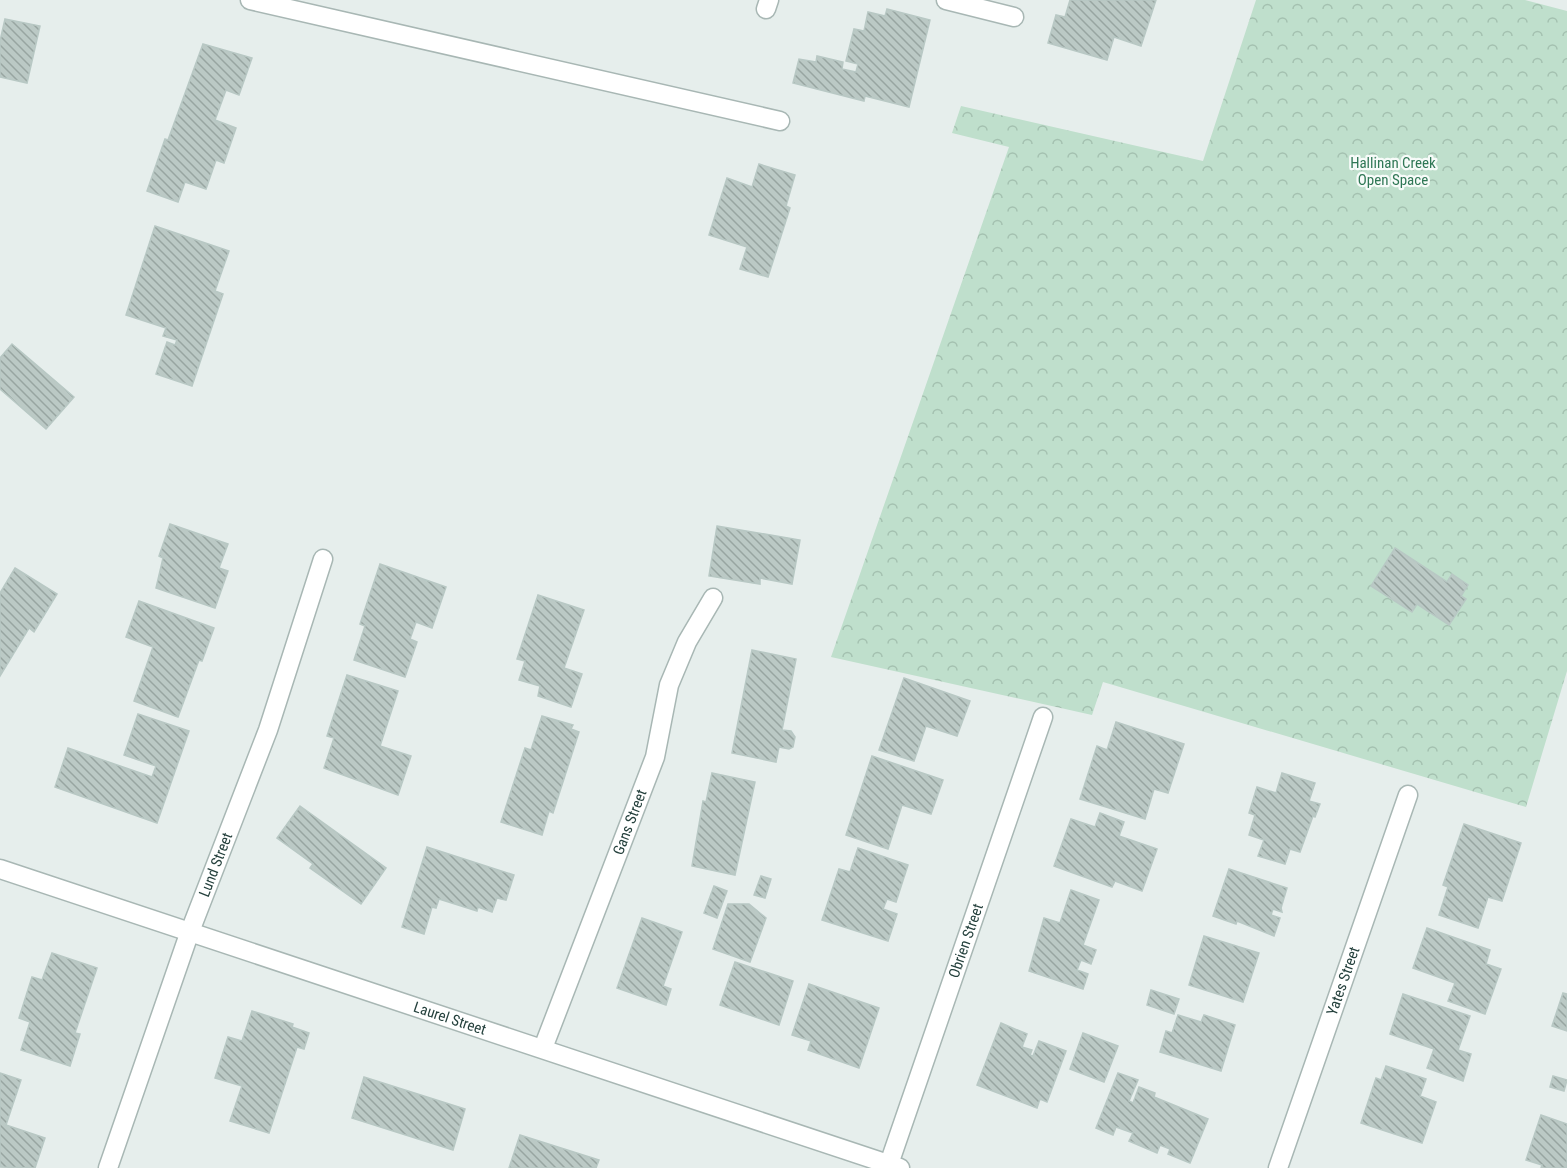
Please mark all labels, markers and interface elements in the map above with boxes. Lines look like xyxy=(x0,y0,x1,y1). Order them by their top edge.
park label: Hallinan Creek Open Space xyxy=(1350,154,1436,189)
street label: Gans Street xyxy=(609,787,651,857)
street label: Lund Street xyxy=(195,830,236,899)
street label: Obrien Street xyxy=(945,901,987,980)
street label: Yates Street xyxy=(1323,944,1363,1018)
street label: Laurel Street xyxy=(411,998,488,1039)

